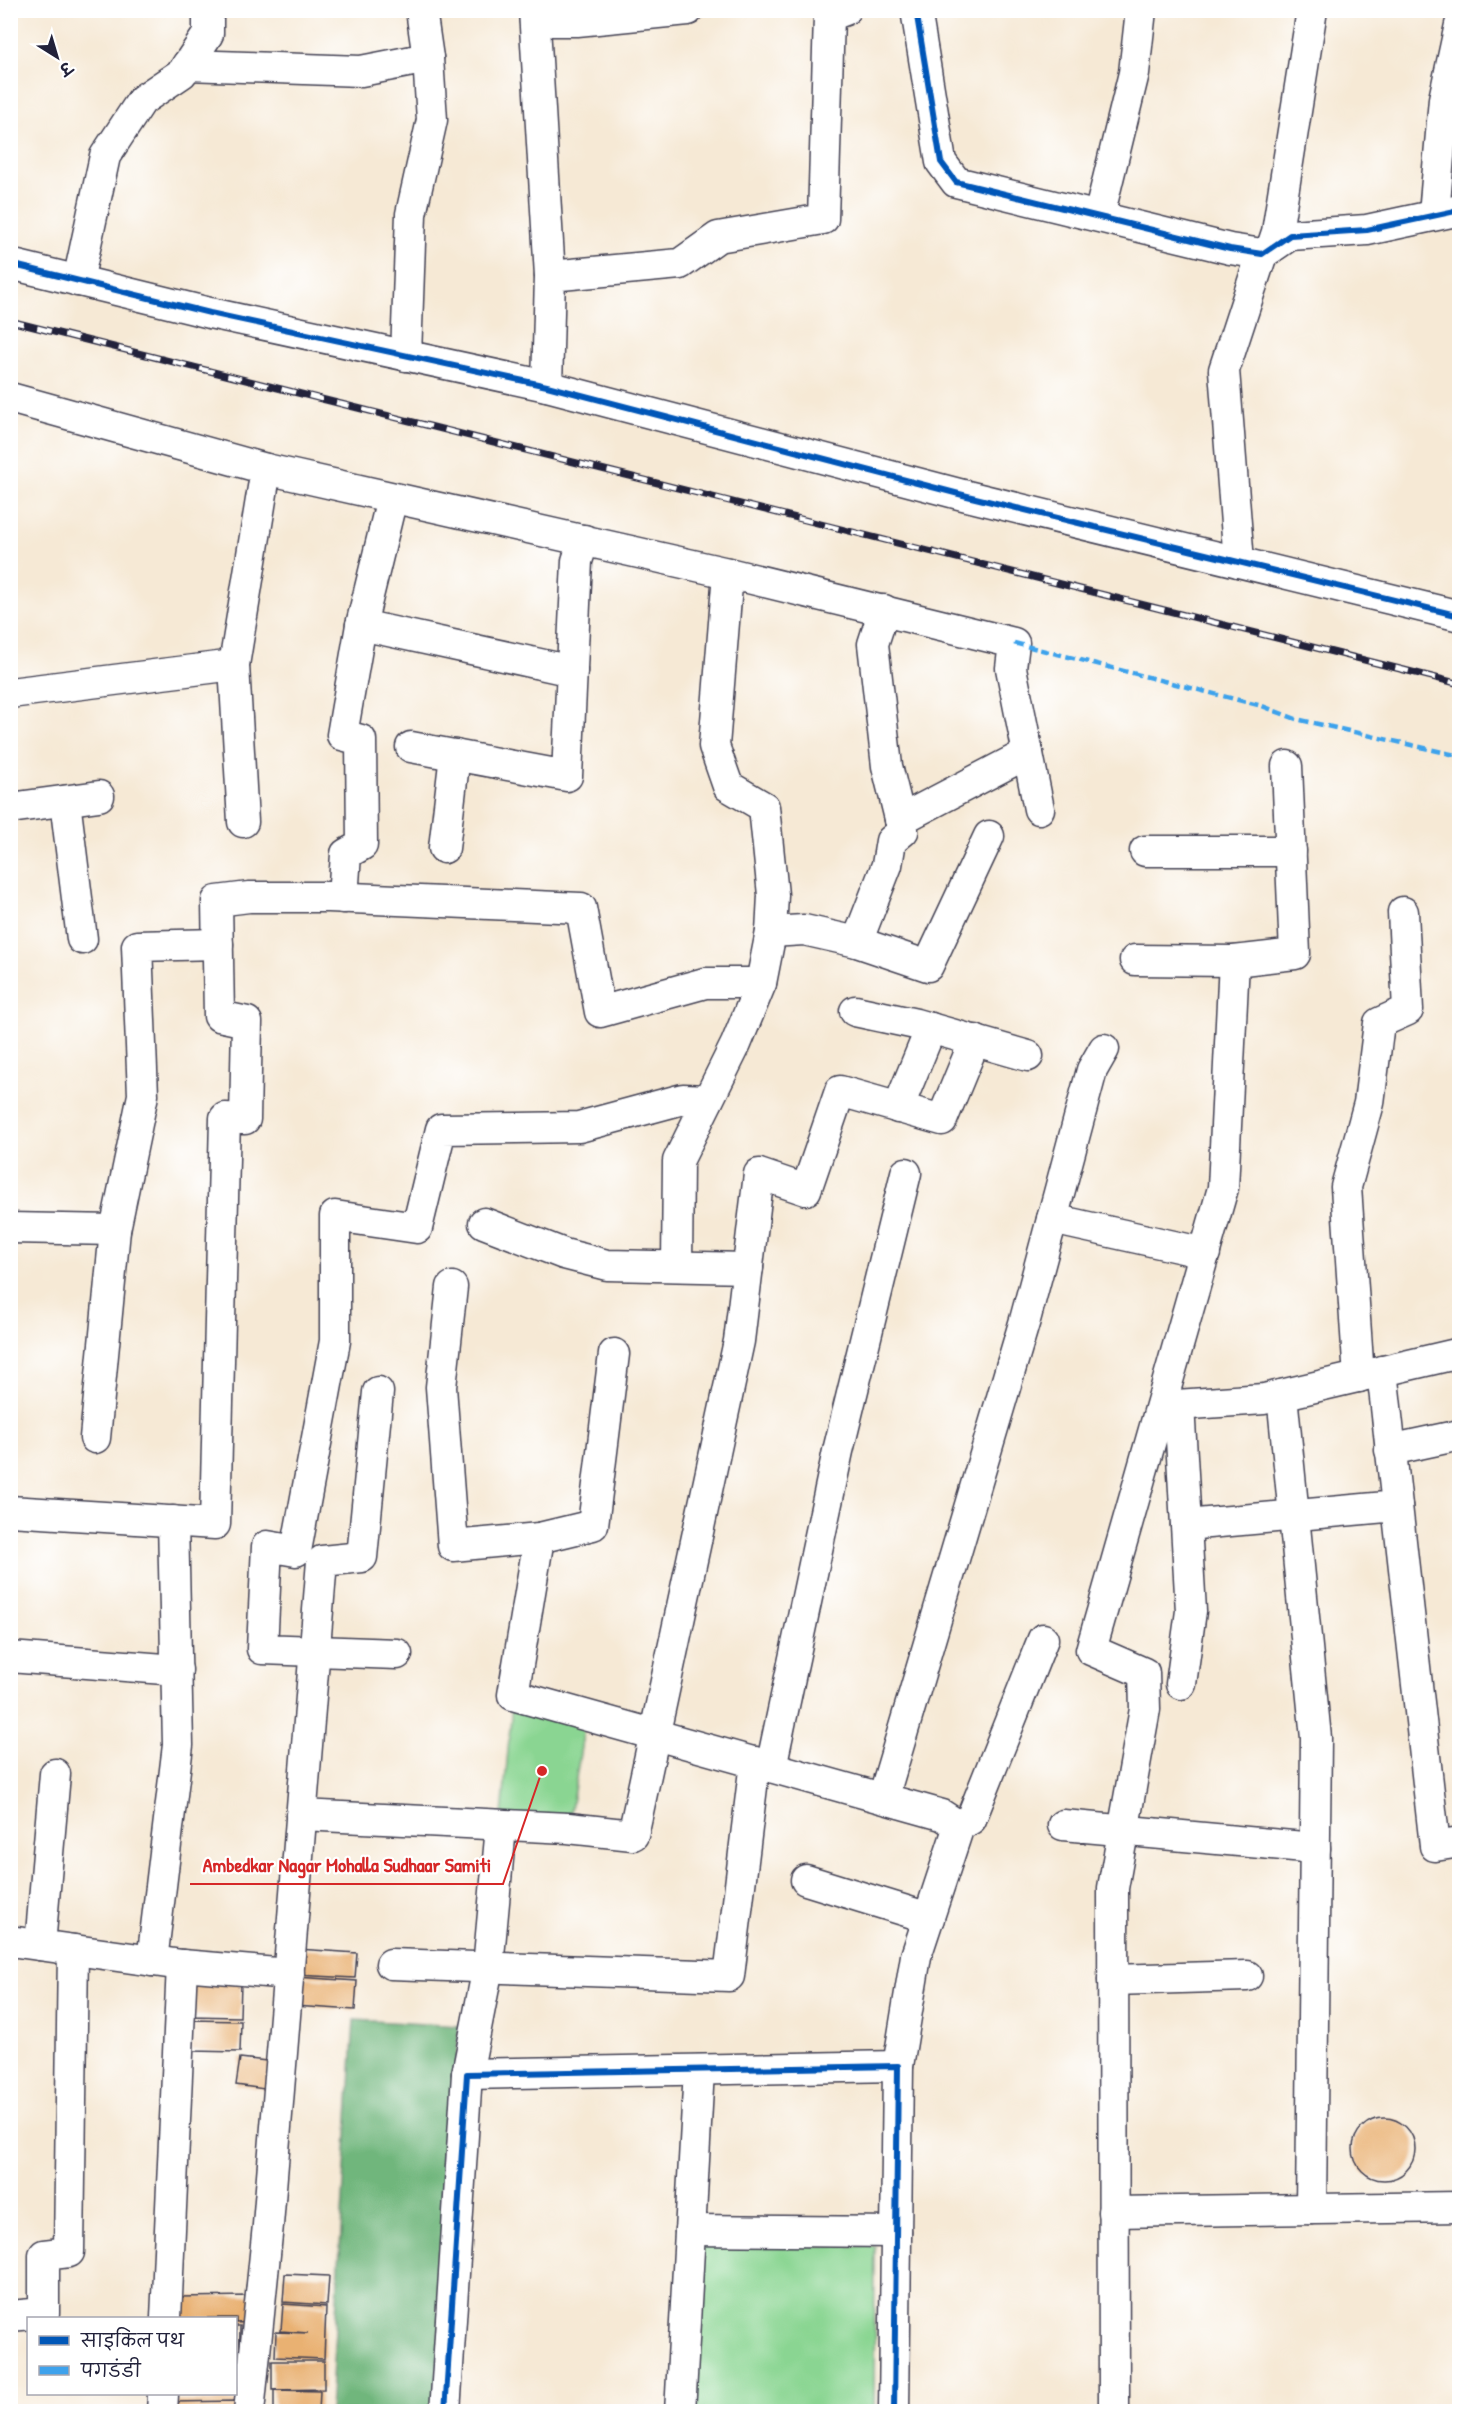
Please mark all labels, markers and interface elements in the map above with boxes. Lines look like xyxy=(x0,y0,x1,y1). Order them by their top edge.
north arrow xyxy=(27,27,87,87)
text: उ xyxy=(54,56,78,82)
callout: Ambedkar Nagar Mohalla Sudhaar Samiti xyxy=(190,1846,503,1884)
text: Ambedkar Nagar Mohalla Sudhaar Samiti xyxy=(203,1851,491,1879)
legend xyxy=(27,2317,237,2395)
text: साइकिल पथ xyxy=(80,2327,185,2353)
text: पगडंडी xyxy=(80,2357,141,2383)

